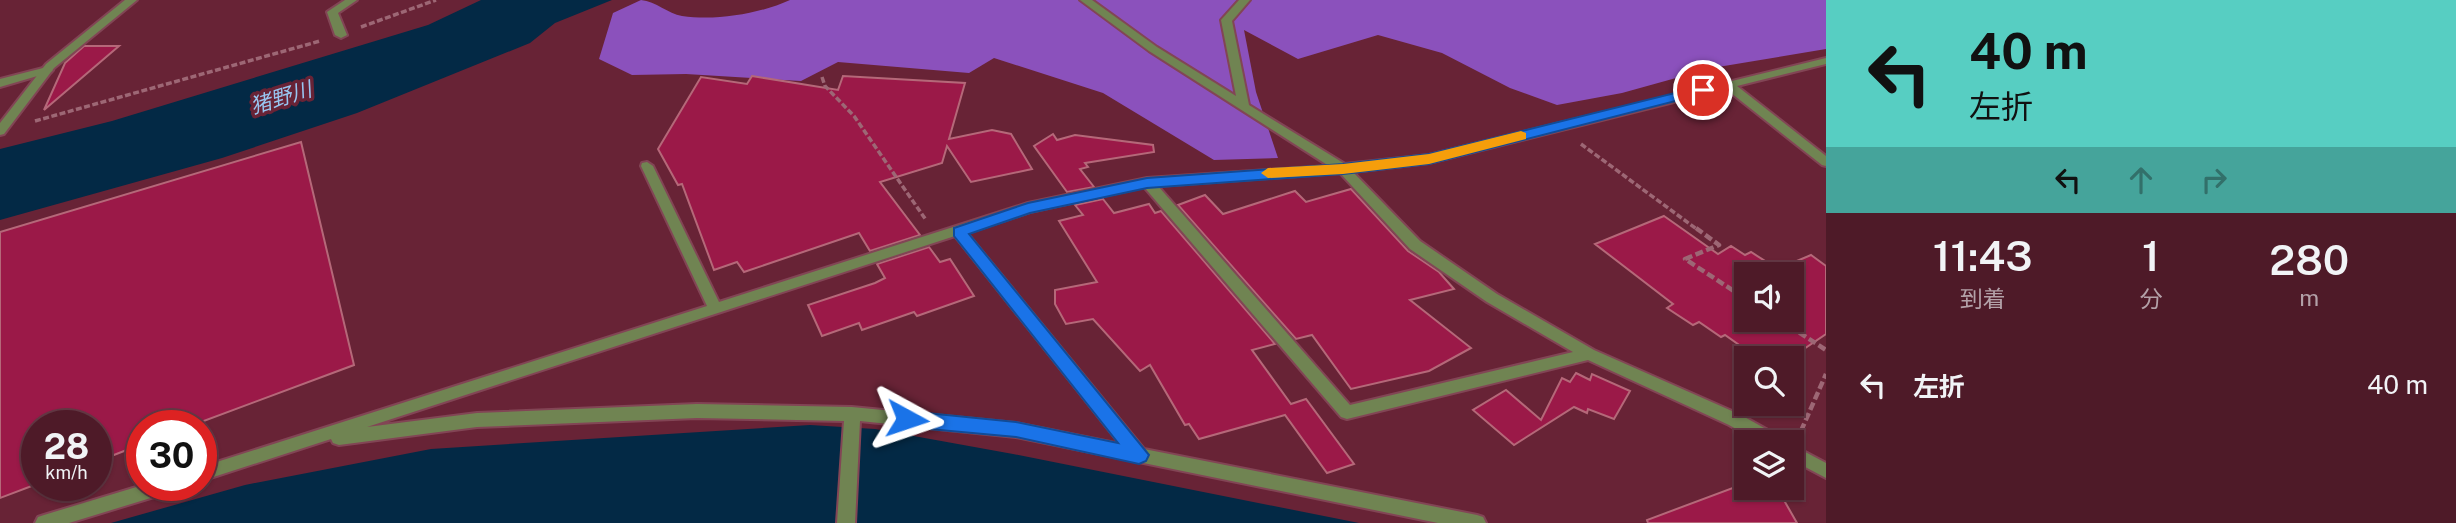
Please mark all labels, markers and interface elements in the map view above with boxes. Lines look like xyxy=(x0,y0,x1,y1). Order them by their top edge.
text: 40 m xyxy=(1969,22,2088,80)
icon: left xyxy=(1854,28,1945,119)
pin xyxy=(1673,60,1733,120)
icon: arrive xyxy=(1684,71,1722,109)
water label: 猪野川 xyxy=(247,76,317,119)
text: 左折 xyxy=(1969,88,2033,125)
icon: left xyxy=(2049,161,2087,199)
icon: ahead xyxy=(2122,161,2160,199)
icon: right xyxy=(2195,161,2233,199)
text: 11:43 xyxy=(1933,231,2033,280)
text: 1 xyxy=(2142,231,2160,280)
text: 280 xyxy=(2269,235,2349,284)
map controls xyxy=(1734,262,1804,500)
button: sound xyxy=(1734,262,1804,332)
text: m xyxy=(2299,284,2319,311)
text: 到着 xyxy=(1960,285,2006,312)
text: 分 xyxy=(2139,285,2162,312)
button: search xyxy=(1734,346,1804,416)
icon: left xyxy=(1854,366,1892,404)
text: 40 m xyxy=(2367,369,2428,400)
text: 左折 xyxy=(1913,371,1965,402)
position arrow xyxy=(870,382,944,456)
speed limit sign: 30 xyxy=(126,410,217,501)
text: 28 xyxy=(44,426,89,467)
button: layers xyxy=(1734,430,1804,500)
text: km/h xyxy=(45,462,88,483)

